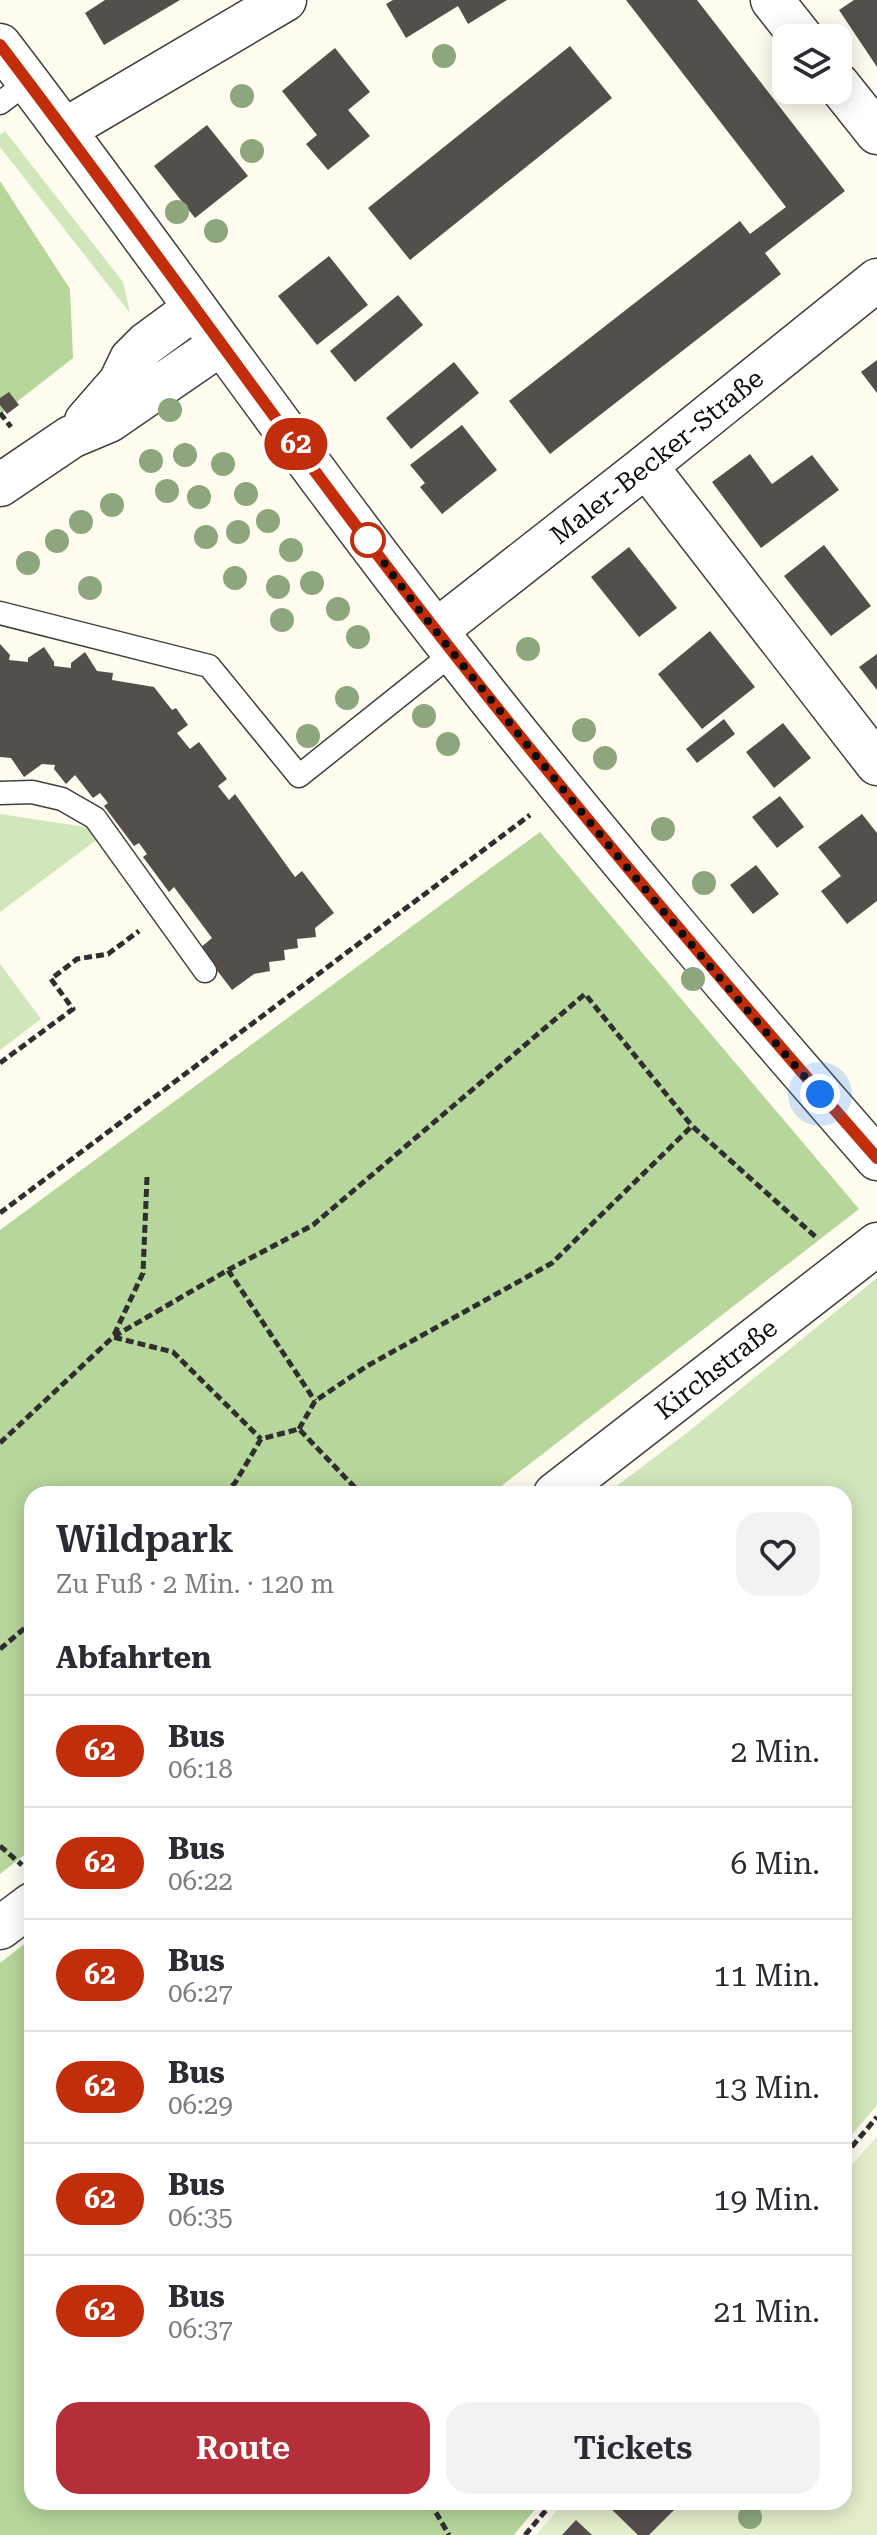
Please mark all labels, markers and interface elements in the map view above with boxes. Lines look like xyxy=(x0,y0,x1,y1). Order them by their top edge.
map controls xyxy=(772,24,852,104)
button: layers xyxy=(772,24,852,104)
street label: Maler-Becker-Straße xyxy=(545,363,769,550)
line badge: 62 xyxy=(260,418,332,470)
text: 62 xyxy=(280,427,312,460)
unlabelled marker xyxy=(351,523,385,557)
your location xyxy=(800,1074,840,1114)
street label: Kirchstraße xyxy=(649,1312,783,1426)
button: heart xyxy=(736,1512,820,1596)
text: Wildpark xyxy=(56,1517,234,1561)
text: Zu Fuß · 2 Min. · 120 m xyxy=(56,1569,334,1599)
text: Abfahrten xyxy=(56,1640,211,1675)
text: Bus xyxy=(168,1719,225,1754)
text: 62 xyxy=(84,1734,116,1767)
text: 2 Min. xyxy=(730,1734,820,1769)
text: 06:18 xyxy=(168,1754,233,1784)
text: Bus xyxy=(168,1831,225,1866)
text: 62 xyxy=(84,1846,116,1879)
text: 6 Min. xyxy=(730,1846,820,1881)
text: 06:22 xyxy=(168,1866,233,1896)
text: Bus xyxy=(168,1943,225,1978)
text: 62 xyxy=(84,1958,116,1991)
text: 11 Min. xyxy=(714,1958,820,1993)
text: 06:27 xyxy=(168,1978,233,2008)
text: Bus xyxy=(168,2055,225,2090)
text: 62 xyxy=(84,2070,116,2103)
text: 13 Min. xyxy=(714,2070,820,2105)
text: 06:29 xyxy=(168,2090,233,2120)
text: Bus xyxy=(168,2167,225,2202)
text: 62 xyxy=(84,2182,116,2215)
text: 19 Min. xyxy=(714,2182,820,2217)
text: 06:35 xyxy=(168,2202,233,2232)
text: Bus xyxy=(168,2279,225,2314)
text: 62 xyxy=(84,2294,116,2327)
text: 21 Min. xyxy=(714,2294,820,2329)
text: 06:37 xyxy=(168,2314,233,2344)
button: Route xyxy=(56,2402,430,2494)
button: Tickets xyxy=(446,2402,820,2494)

